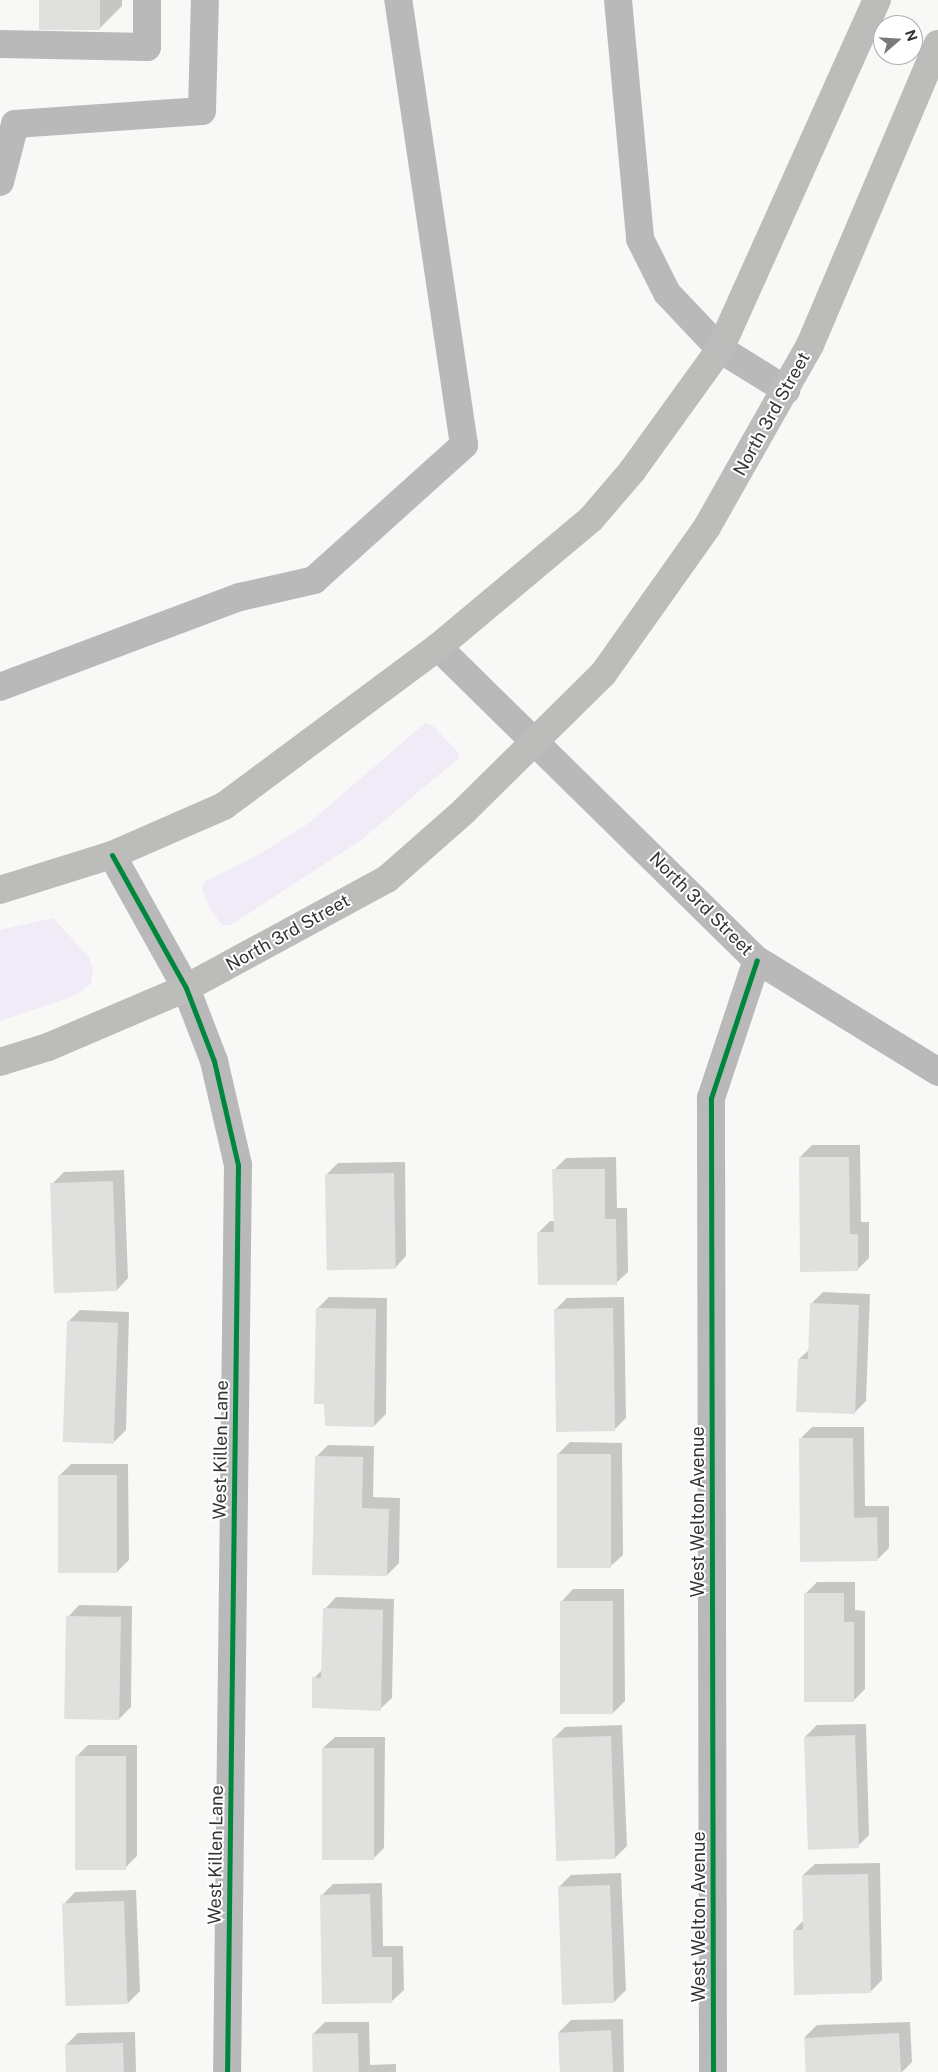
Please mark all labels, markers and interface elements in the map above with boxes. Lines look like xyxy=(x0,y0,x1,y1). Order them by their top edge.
north arrow xyxy=(873,15,923,65)
text: N xyxy=(902,28,921,43)
street label: North 3rd Street xyxy=(729,348,815,480)
street label: North 3rd Street xyxy=(645,848,757,960)
street label: North 3rd Street xyxy=(222,890,354,976)
street label: West Killen Lane xyxy=(209,1380,233,1520)
street label: West Welton Avenue xyxy=(687,1426,709,1598)
street label: West Killen Lane xyxy=(204,1785,228,1925)
street label: West Welton Avenue xyxy=(688,1831,710,2003)

